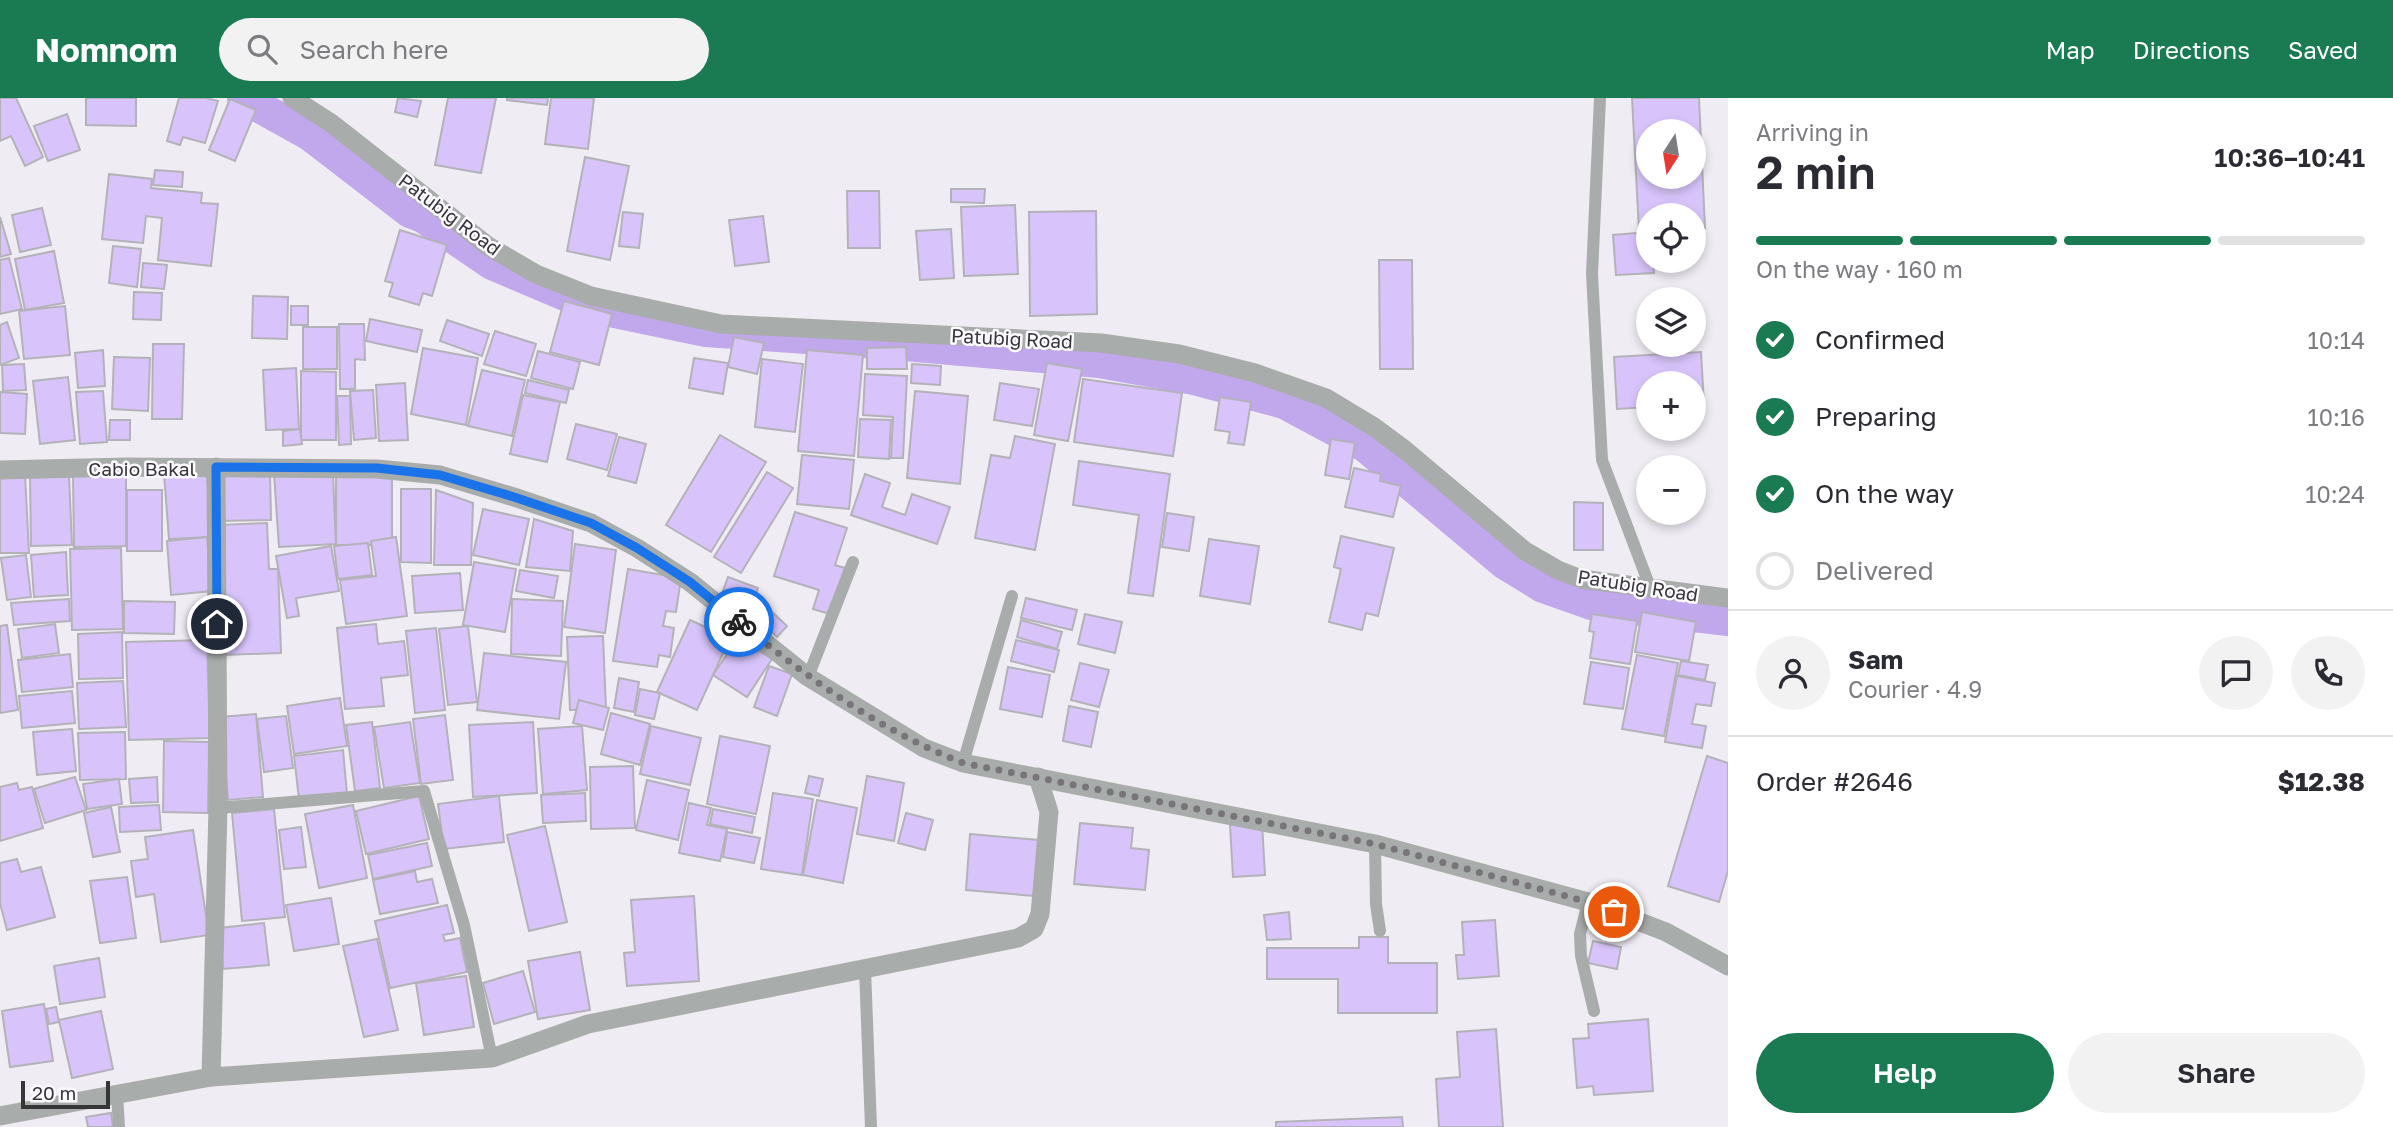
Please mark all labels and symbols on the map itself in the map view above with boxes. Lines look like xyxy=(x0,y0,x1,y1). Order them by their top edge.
north arrow xyxy=(1636,119,1706,189)
street label: Patubig Road xyxy=(394,168,506,260)
street label: Patubig Road xyxy=(951,323,1073,353)
street label: Cabio Bakal xyxy=(88,457,196,480)
street label: Patubig Road xyxy=(1576,564,1700,606)
courier xyxy=(704,587,774,657)
pin xyxy=(187,594,247,654)
pin xyxy=(1584,882,1644,942)
scale bar xyxy=(21,1078,110,1110)

